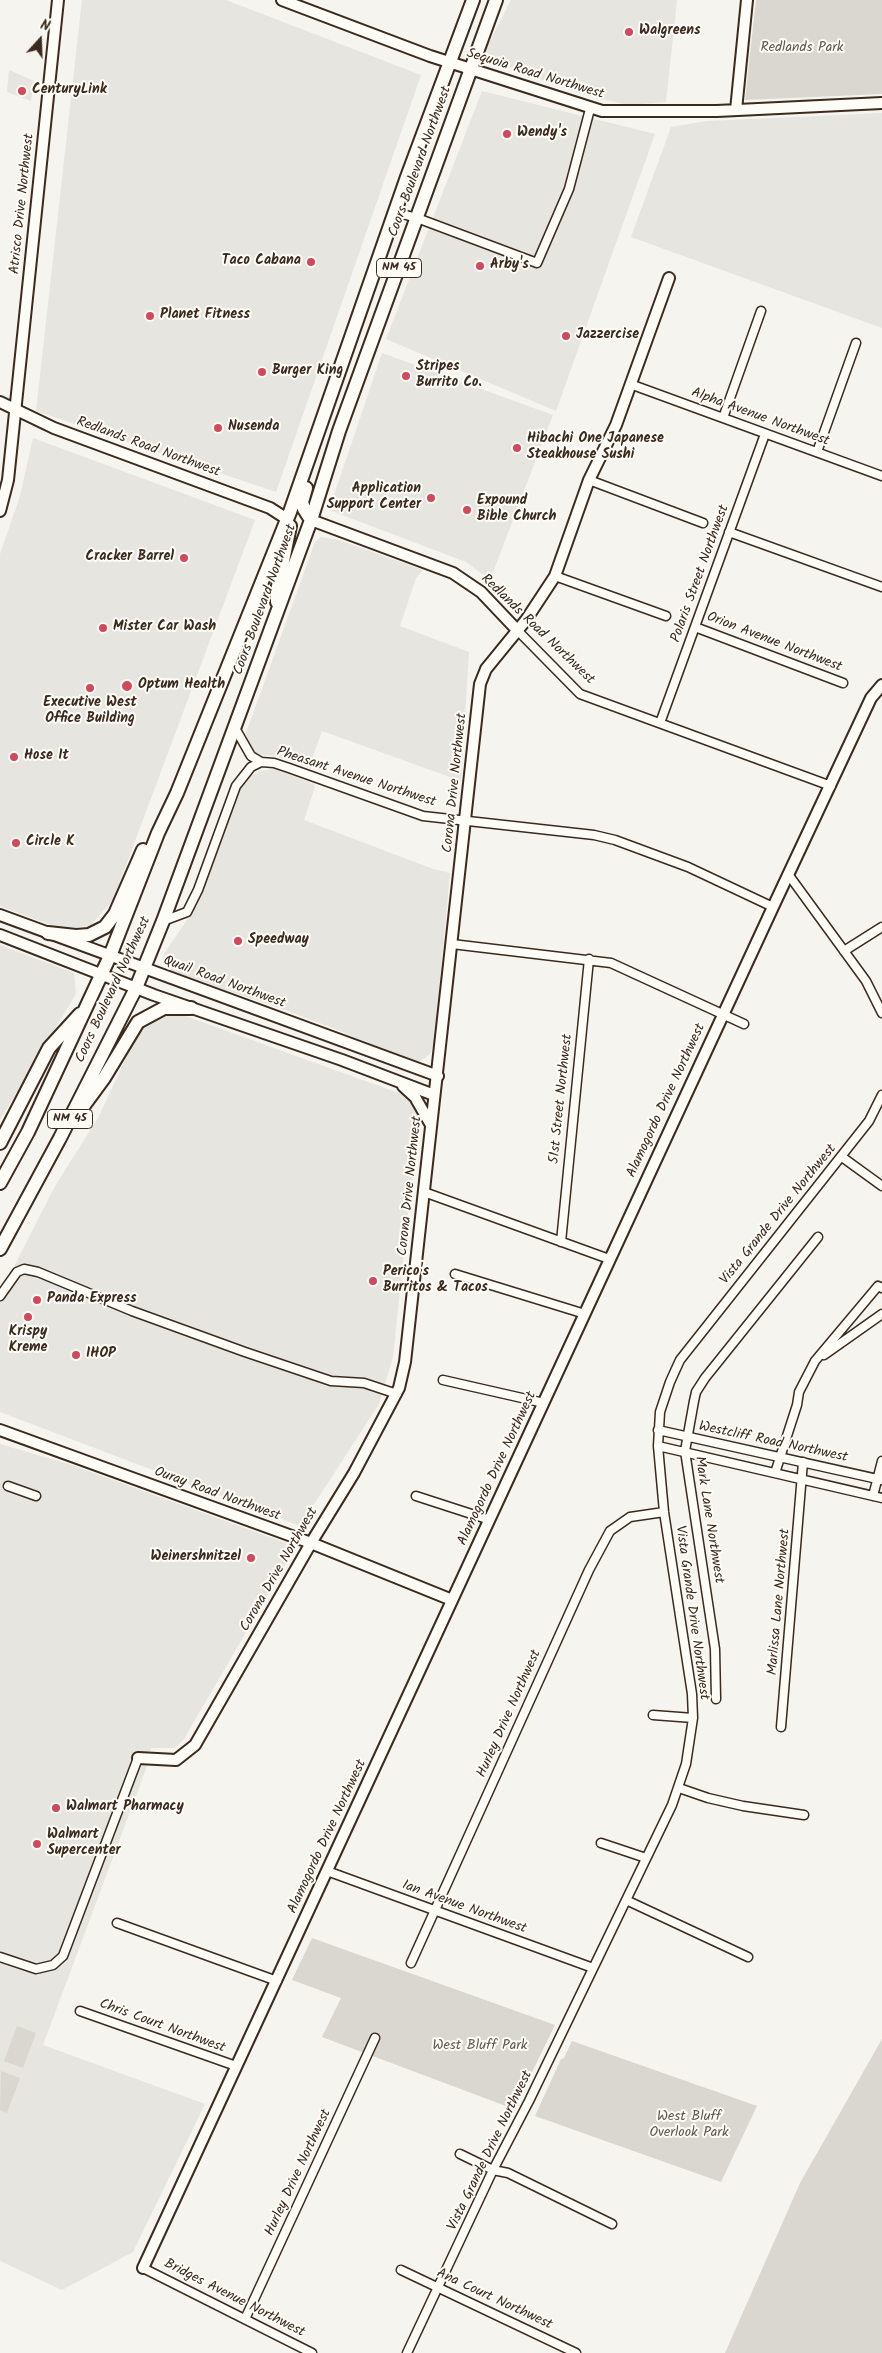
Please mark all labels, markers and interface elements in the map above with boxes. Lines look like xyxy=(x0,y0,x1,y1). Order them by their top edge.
text: N xyxy=(37,14,53,38)
north arrow xyxy=(15,15,65,65)
place label: Walgreens xyxy=(639,24,701,40)
marker: Walgreens xyxy=(623,26,635,38)
park label: Redlands Park xyxy=(761,41,843,57)
street label: Sequoia Road Northwest xyxy=(464,46,606,104)
place label: CenturyLink xyxy=(32,83,107,99)
street label: Coors Boulevard Northwest xyxy=(386,84,456,240)
marker: CenturyLink xyxy=(16,85,28,97)
place label: Wendy's xyxy=(517,126,567,142)
marker: Wendy's xyxy=(501,128,513,140)
street label: Atrisco Drive Northwest xyxy=(7,133,39,275)
place label: Taco Cabana xyxy=(222,254,301,270)
marker: Taco Cabana xyxy=(305,256,317,268)
road number: NM 45 xyxy=(376,258,422,278)
place label: Arby's xyxy=(490,258,529,274)
marker: Arby's xyxy=(474,260,486,272)
place label: Planet Fitness xyxy=(160,308,250,324)
marker: Planet Fitness xyxy=(144,310,156,322)
place label: Jazzercise xyxy=(576,328,639,344)
marker: Jazzercise xyxy=(560,330,572,342)
place label: Stripes Burrito Co. xyxy=(416,360,482,392)
place label: Burger King xyxy=(272,364,343,380)
marker: Burger King xyxy=(256,366,268,378)
marker: Stripes Burrito Co. xyxy=(400,370,412,382)
street label: Alpha Avenue Northwest xyxy=(689,385,831,451)
street label: Redlands Road Northwest xyxy=(74,414,222,482)
place label: Nusenda xyxy=(228,420,279,436)
marker: Nusenda xyxy=(212,422,224,434)
place label: Hibachi One Japanese Steakhouse Sushi xyxy=(527,432,664,464)
marker: Hibachi One Japanese Steakhouse Sushi xyxy=(511,442,523,454)
place label: Application Support Center xyxy=(327,482,421,514)
marker: Application Support Center xyxy=(425,492,437,504)
place label: Expound Bible Church xyxy=(477,494,556,526)
street label: Polaris Street Northwest xyxy=(668,503,734,645)
marker: Expound Bible Church xyxy=(461,504,473,516)
street label: Coors Boulevard Northwest xyxy=(231,522,301,678)
place label: Cracker Barrel xyxy=(86,550,174,566)
marker: Cracker Barrel xyxy=(178,552,190,564)
street label: Redlands Road Northwest xyxy=(477,571,597,689)
street label: Orion Avenue Northwest xyxy=(704,609,844,677)
place label: Mister Car Wash xyxy=(113,620,216,636)
marker: Mister Car Wash xyxy=(97,622,109,634)
place label: Optum Health xyxy=(138,678,225,694)
marker: Optum Health xyxy=(120,679,134,693)
marker: Executive West Office Building xyxy=(84,682,96,694)
place label: Executive West Office Building xyxy=(43,696,137,729)
street label: Corona Drive Northwest xyxy=(440,712,472,854)
street label: Pheasant Avenue Northwest xyxy=(274,744,438,812)
place label: Hose It xyxy=(24,749,69,765)
marker: Hose It xyxy=(8,751,20,763)
place label: Circle K xyxy=(26,835,75,851)
marker: Circle K xyxy=(10,837,22,849)
street label: Coors Boulevard Northwest xyxy=(73,914,155,1066)
place label: Speedway xyxy=(248,933,309,949)
marker: Speedway xyxy=(232,935,244,947)
street label: Quail Road Northwest xyxy=(161,953,287,1013)
street label: Alamogordo Drive Northwest xyxy=(624,1021,710,1181)
street label: 51st Street Northwest xyxy=(547,1033,577,1165)
road number: NM 45 xyxy=(48,1110,92,1128)
street label: Corona Drive Northwest xyxy=(395,1115,427,1257)
street label: Vista Grande Drive Northwest xyxy=(717,1141,841,1289)
place label: Perico's Burritos & Tacos xyxy=(383,1265,488,1298)
marker: Perico's Burritos & Tacos xyxy=(367,1275,379,1287)
place label: Panda Express xyxy=(47,1292,137,1308)
marker: Panda Express xyxy=(31,1294,43,1306)
marker: Krispy Kreme xyxy=(22,1311,34,1323)
place label: Krispy Kreme xyxy=(9,1325,47,1358)
place label: IHOP xyxy=(86,1347,116,1363)
marker: IHOP xyxy=(70,1349,82,1361)
street label: Alamogordo Drive Northwest xyxy=(455,1389,541,1549)
street label: Westcliff Road Northwest xyxy=(697,1419,849,1467)
street label: Mark Lane Northwest xyxy=(690,1455,726,1585)
street label: Ouray Road Northwest xyxy=(152,1464,282,1526)
street label: Corona Drive Northwest xyxy=(238,1505,322,1635)
street label: Vista Grande Drive Northwest xyxy=(670,1525,712,1701)
street label: Marlissa Lane Northwest xyxy=(765,1528,795,1676)
place label: Weinershnitzel xyxy=(150,1550,241,1566)
marker: Weinershnitzel xyxy=(245,1552,257,1564)
street label: Hurley Drive Northwest xyxy=(474,1648,546,1780)
street label: Alamogordo Drive Northwest xyxy=(285,1757,371,1917)
place label: Walmart Pharmacy xyxy=(66,1800,184,1816)
marker: Walmart Pharmacy xyxy=(50,1802,62,1814)
place label: Walmart Supercenter xyxy=(47,1828,121,1860)
marker: Walmart Supercenter xyxy=(31,1838,43,1850)
street label: Ian Avenue Northwest xyxy=(399,1878,529,1938)
street label: Chris Court Northwest xyxy=(97,1996,227,2058)
park label: West Bluff Park xyxy=(433,2039,527,2055)
street label: Vista Grande Drive Northwest xyxy=(445,2068,537,2234)
street label: Hurley Drive Northwest xyxy=(262,2107,336,2239)
park label: West Bluff Overlook Park xyxy=(649,2110,729,2142)
street label: Bridges Avenue Northwest xyxy=(161,2256,307,2342)
street label: Ana Court Northwest xyxy=(433,2266,555,2334)

